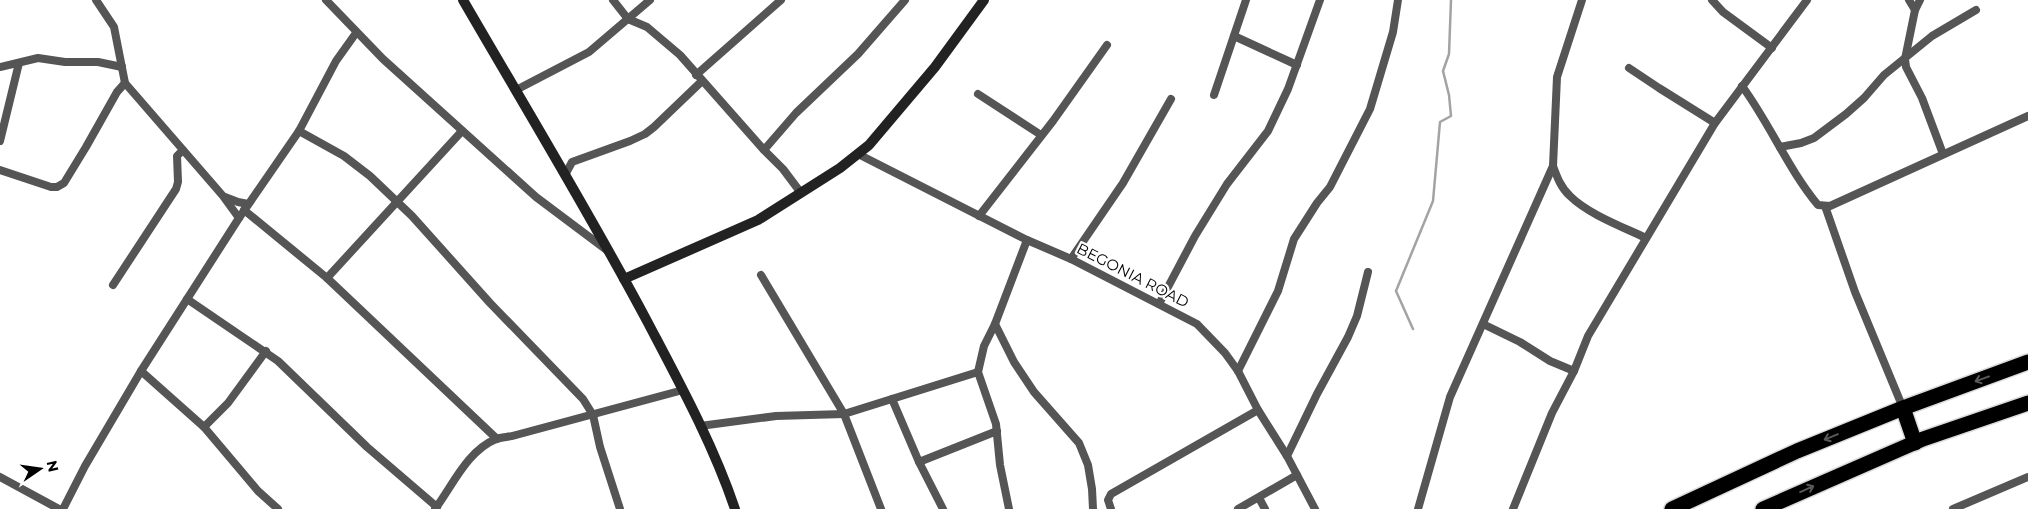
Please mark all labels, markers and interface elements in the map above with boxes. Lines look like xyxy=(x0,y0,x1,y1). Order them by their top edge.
street label: BEGONIA ROAD xyxy=(1074,239,1192,311)
one-way arrow xyxy=(1975,375,1990,384)
one-way arrow xyxy=(1823,433,1839,442)
north arrow xyxy=(15,444,65,494)
text: N xyxy=(43,459,63,474)
one-way arrow xyxy=(1799,483,1814,493)

